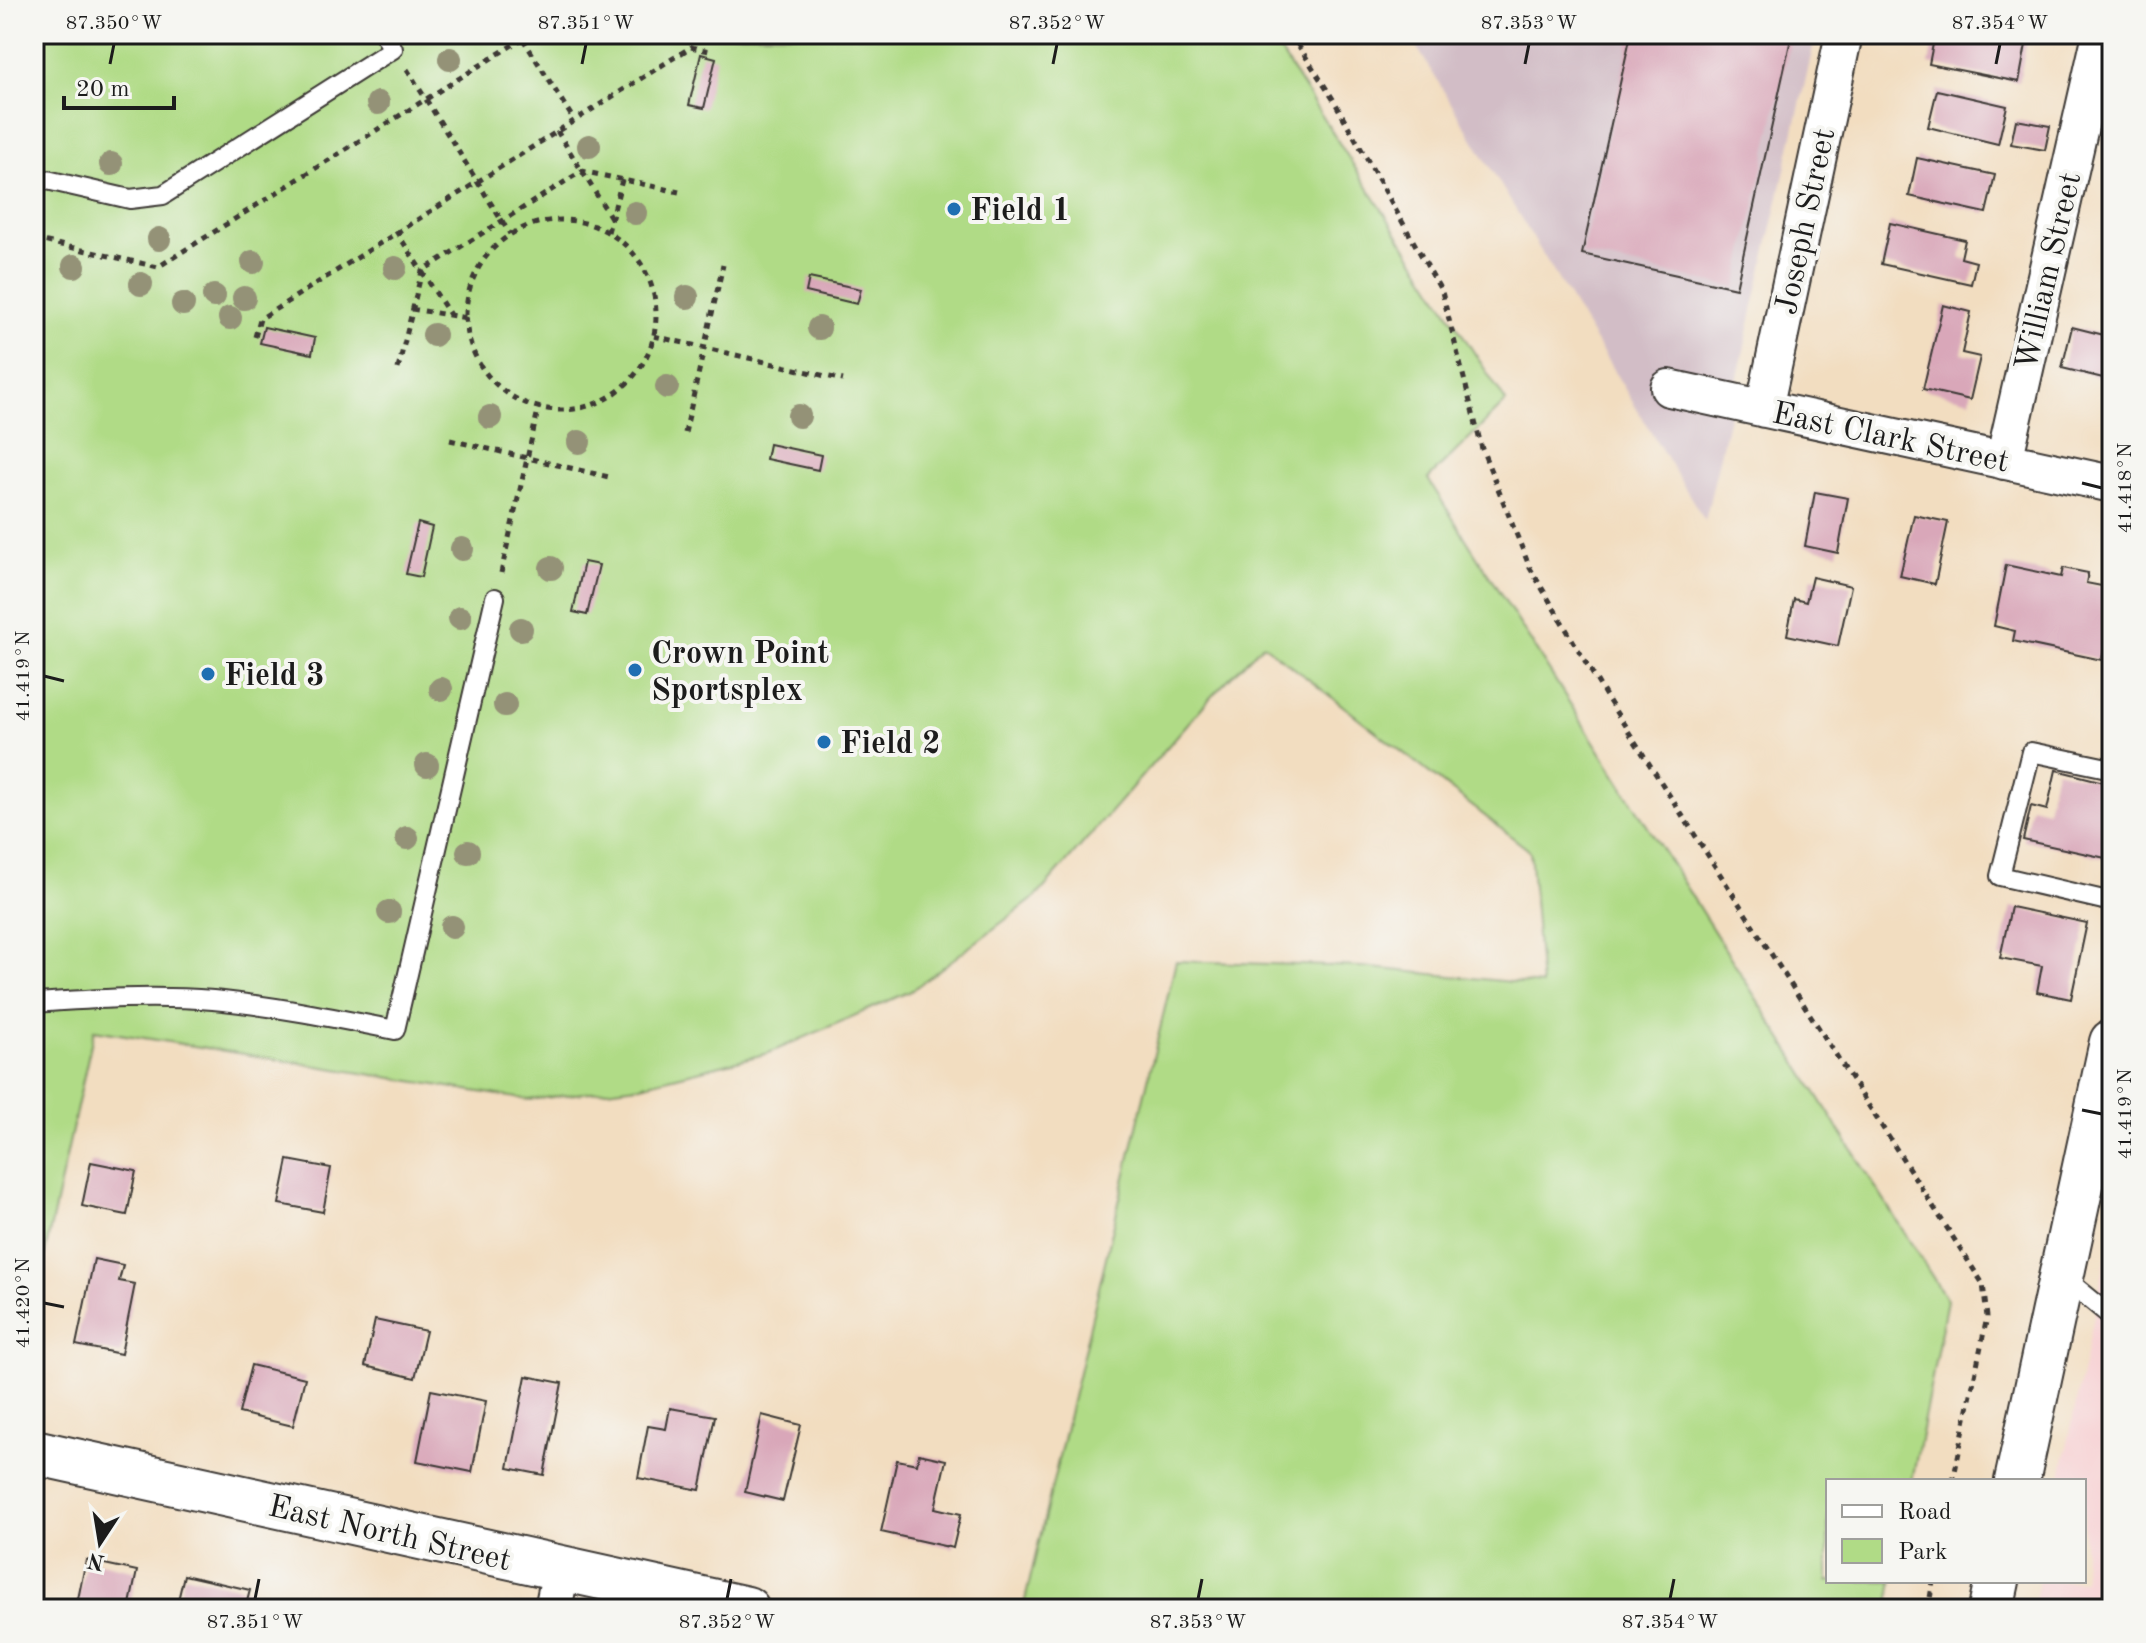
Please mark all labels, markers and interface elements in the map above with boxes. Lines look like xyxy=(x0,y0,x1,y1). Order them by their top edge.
text: 87.350°W xyxy=(66,14,162,34)
text: 87.351°W xyxy=(538,14,634,34)
text: 87.352°W xyxy=(1009,14,1105,34)
text: 87.353°W xyxy=(1481,14,1577,34)
text: 87.354°W xyxy=(1952,14,2048,34)
scale bar xyxy=(64,60,174,110)
text: 20 m xyxy=(76,78,130,102)
street label: Joseph Street xyxy=(1772,126,1842,318)
street label: William Street xyxy=(2012,170,2088,374)
place label: Field 1 xyxy=(970,196,1071,228)
marker: Field 1 xyxy=(945,200,963,218)
street label: East Clark Street xyxy=(1769,398,2012,480)
text: 41.418°N xyxy=(2116,443,2136,533)
text: 41.419°N xyxy=(14,631,34,721)
place label: Crown Point Sportsplex xyxy=(651,639,829,708)
place label: Field 3 xyxy=(224,661,325,693)
marker: Crown Point Sportsplex xyxy=(626,661,644,679)
marker: Field 3 xyxy=(199,665,217,683)
place label: Field 2 xyxy=(840,729,941,761)
marker: Field 2 xyxy=(815,733,833,751)
text: 41.419°N xyxy=(2116,1069,2136,1159)
text: 41.420°N xyxy=(14,1258,34,1348)
legend xyxy=(1826,1479,2086,1583)
street label: East North Street xyxy=(265,1491,514,1578)
text: Road xyxy=(1898,1501,1951,1525)
north arrow xyxy=(60,1503,140,1583)
text: Park xyxy=(1898,1541,1947,1565)
text: N xyxy=(86,1548,107,1573)
text: 87.351°W xyxy=(207,1613,303,1633)
text: 87.352°W xyxy=(679,1613,775,1633)
text: 87.353°W xyxy=(1150,1613,1246,1633)
text: 87.354°W xyxy=(1622,1613,1718,1633)

